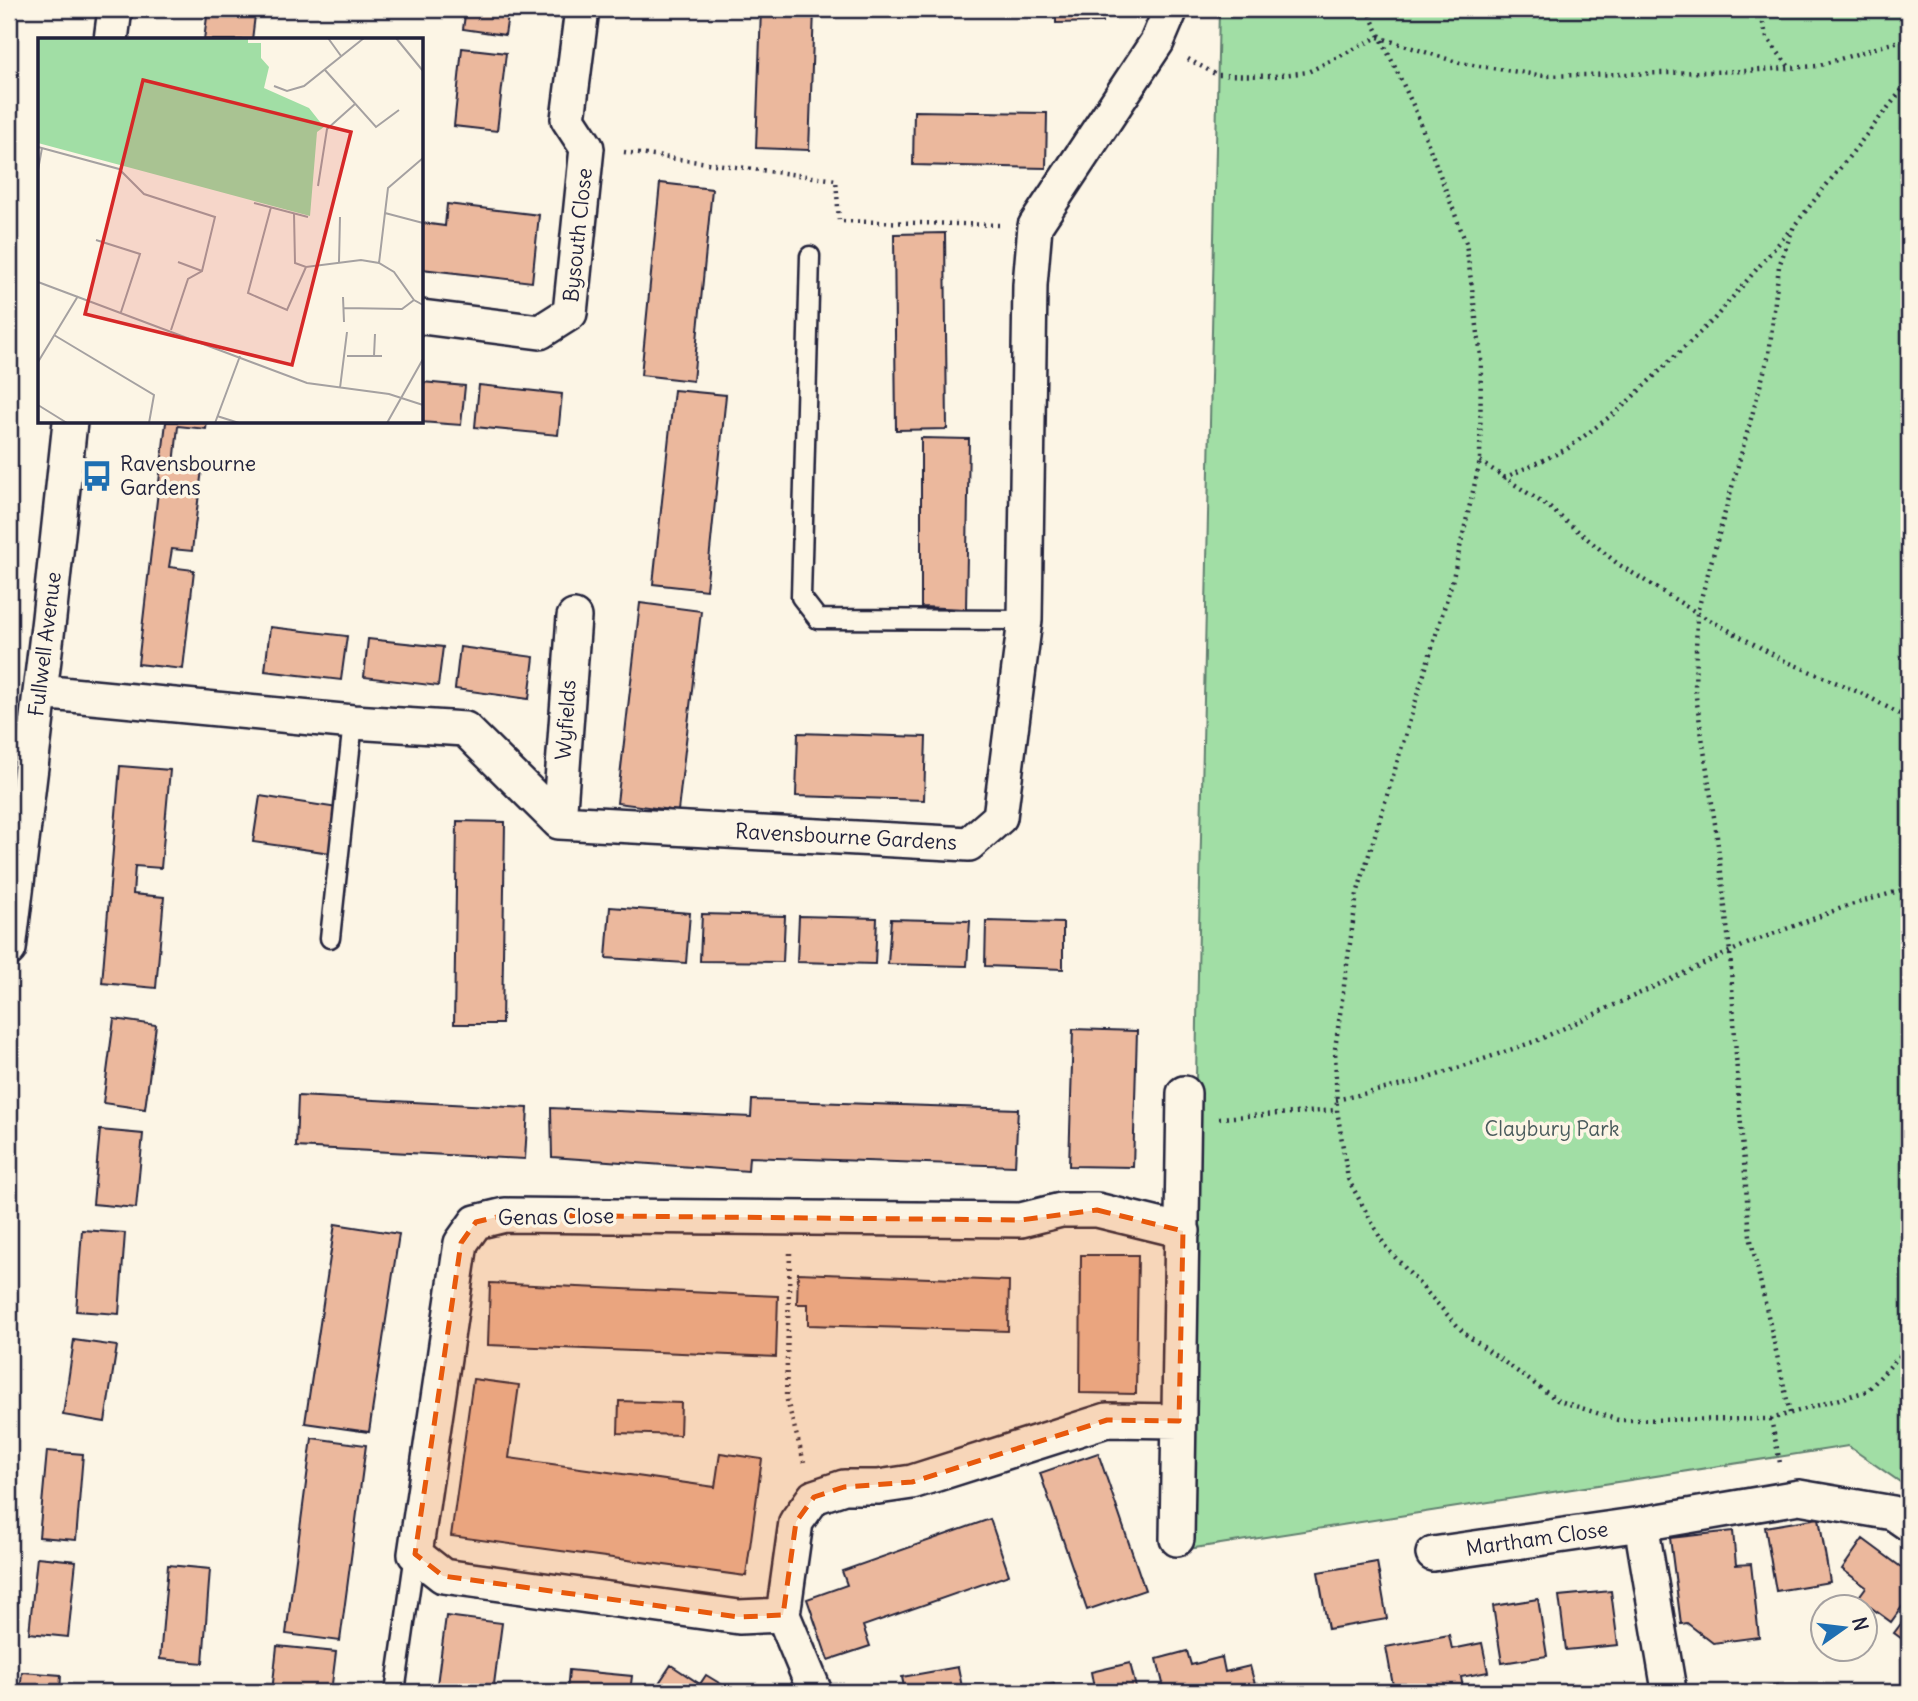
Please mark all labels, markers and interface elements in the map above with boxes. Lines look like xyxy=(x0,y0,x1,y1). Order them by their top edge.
inset map xyxy=(38,38,424,424)
street label: Bysouth Close xyxy=(557,167,598,303)
place label: Ravensbourne Gardens xyxy=(120,450,256,501)
bus stop icon: Ravensbourne Gardens xyxy=(80,459,114,493)
street label: Fullwell Avenue xyxy=(22,570,67,718)
street label: Wyfields xyxy=(549,679,582,761)
street label: Ravensbourne Gardens xyxy=(735,817,958,856)
park label: Claybury Park xyxy=(1484,1115,1620,1142)
street label: Genas Close xyxy=(498,1202,614,1231)
street label: Martham Close xyxy=(1464,1515,1610,1562)
north arrow xyxy=(1810,1592,1880,1662)
text: N xyxy=(1847,1615,1874,1633)

